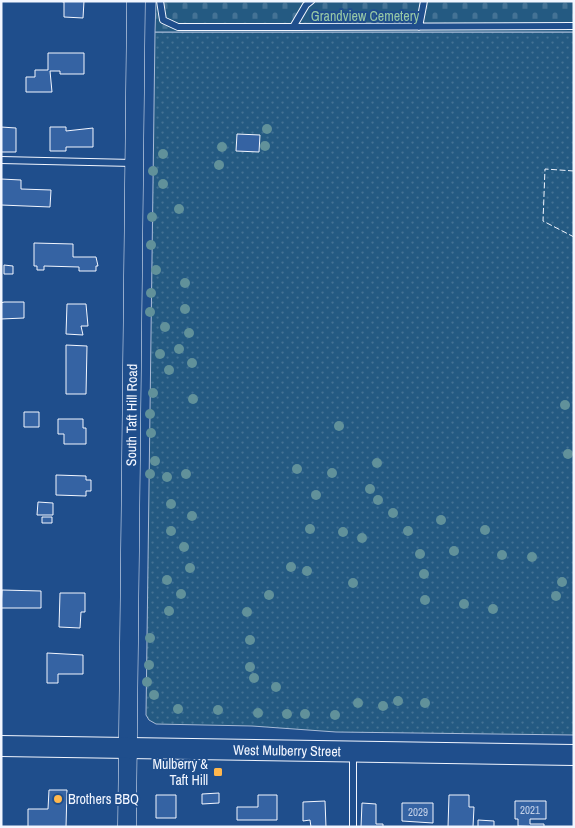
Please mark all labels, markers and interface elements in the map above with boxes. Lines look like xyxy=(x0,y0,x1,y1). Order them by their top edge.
park label: Grandview Cemetery xyxy=(311,7,419,25)
street label: South Taft Hill Road xyxy=(122,364,141,466)
street label: West Mulberry Street xyxy=(233,741,341,760)
place label: Mulberry & Taft Hill xyxy=(153,755,208,789)
marker: Mulberry & Taft Hill xyxy=(212,766,224,778)
place label: Brothers BBQ xyxy=(68,790,139,808)
marker: Brothers BBQ xyxy=(52,793,64,805)
house number: 2021 xyxy=(520,803,540,817)
house number: 2029 xyxy=(408,805,428,819)

